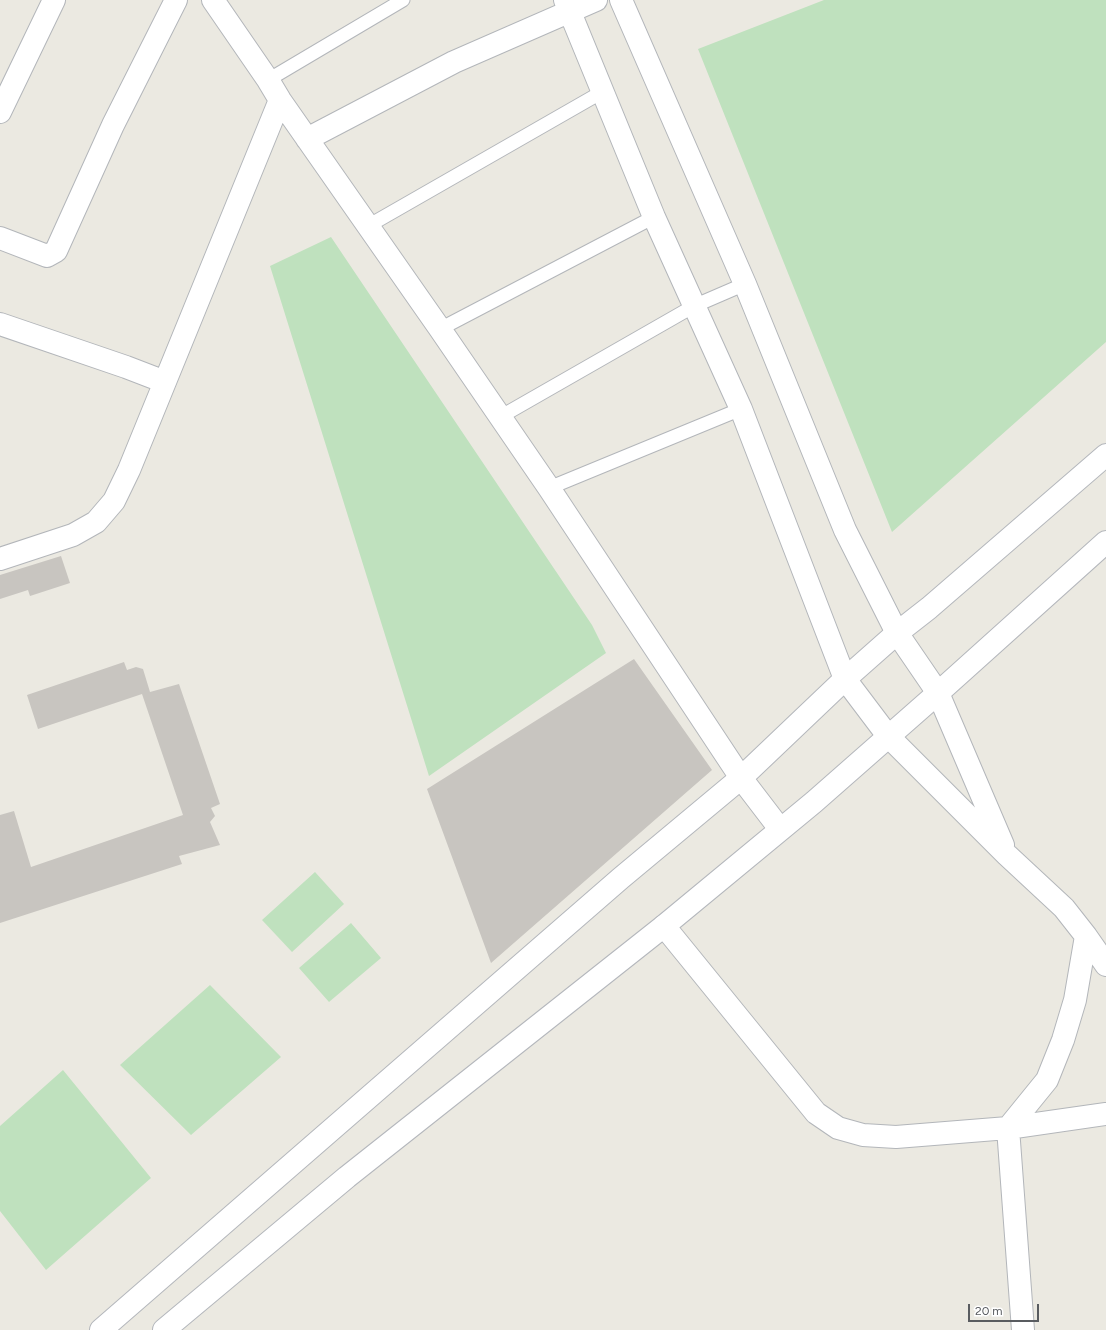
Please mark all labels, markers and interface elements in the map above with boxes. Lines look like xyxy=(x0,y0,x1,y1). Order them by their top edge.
scale bar xyxy=(970,1296,1041,1322)
text: 20 m xyxy=(975,1304,1003,1318)

